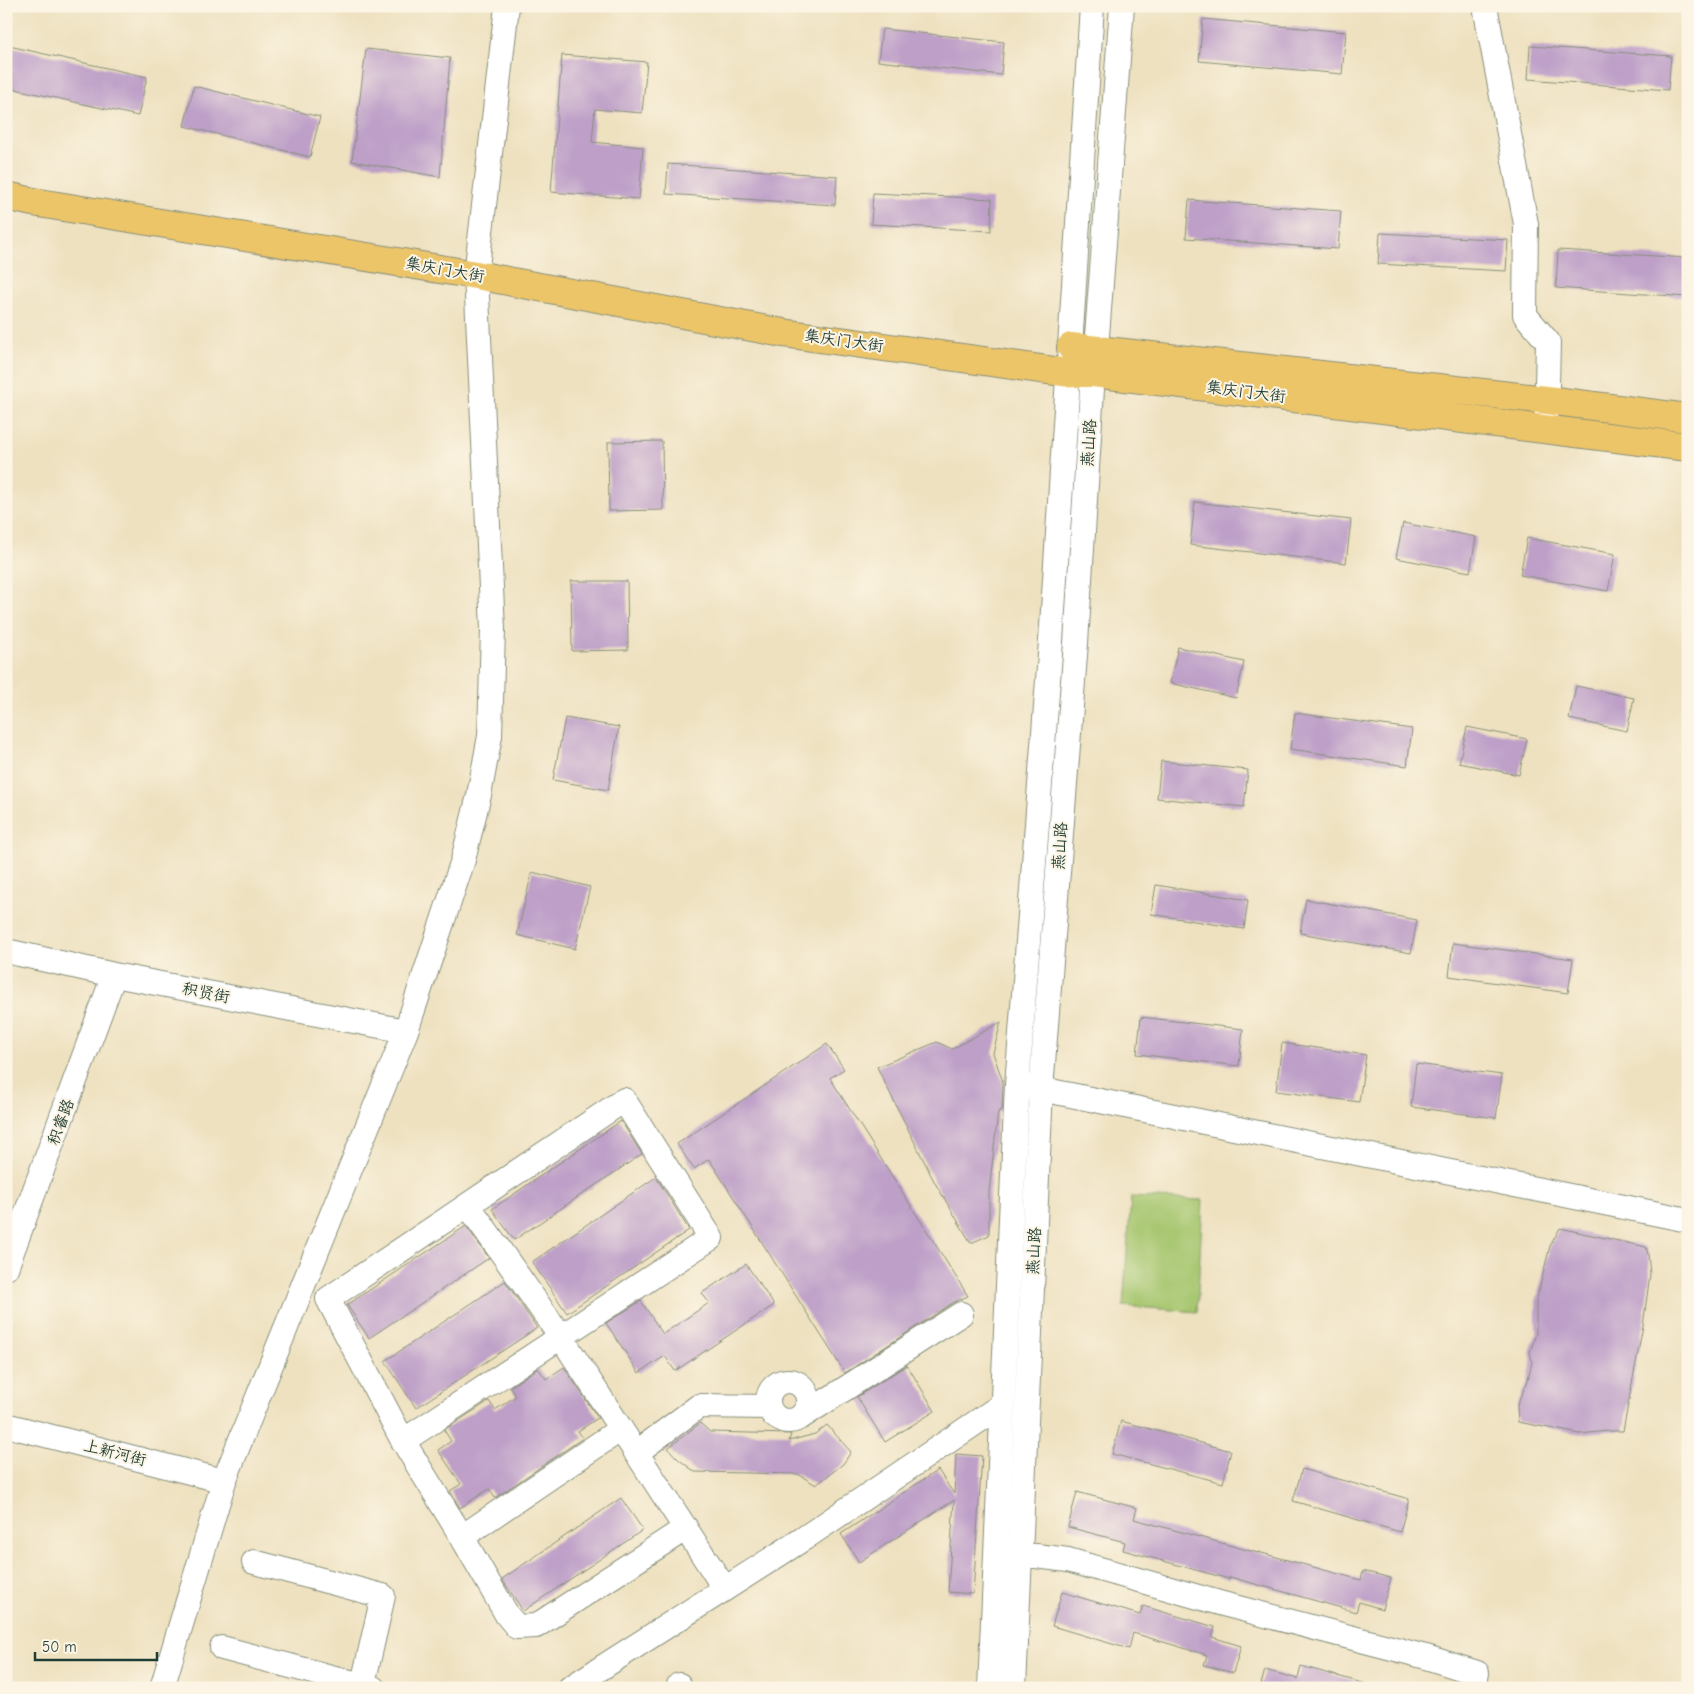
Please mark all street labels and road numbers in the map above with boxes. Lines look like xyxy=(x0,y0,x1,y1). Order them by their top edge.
street label: 集庆门大街 xyxy=(404,254,486,286)
street label: 集庆门大街 xyxy=(803,327,885,355)
street label: 集庆门大街 xyxy=(1205,378,1287,406)
street label: 燕山路 xyxy=(1078,418,1100,468)
street label: 燕山路 xyxy=(1049,821,1071,871)
street label: 积贤街 xyxy=(181,980,231,1006)
street label: 积睿路 xyxy=(44,1096,78,1148)
street label: 燕山路 xyxy=(1024,1227,1044,1275)
street label: 上新河街 xyxy=(82,1437,148,1469)

